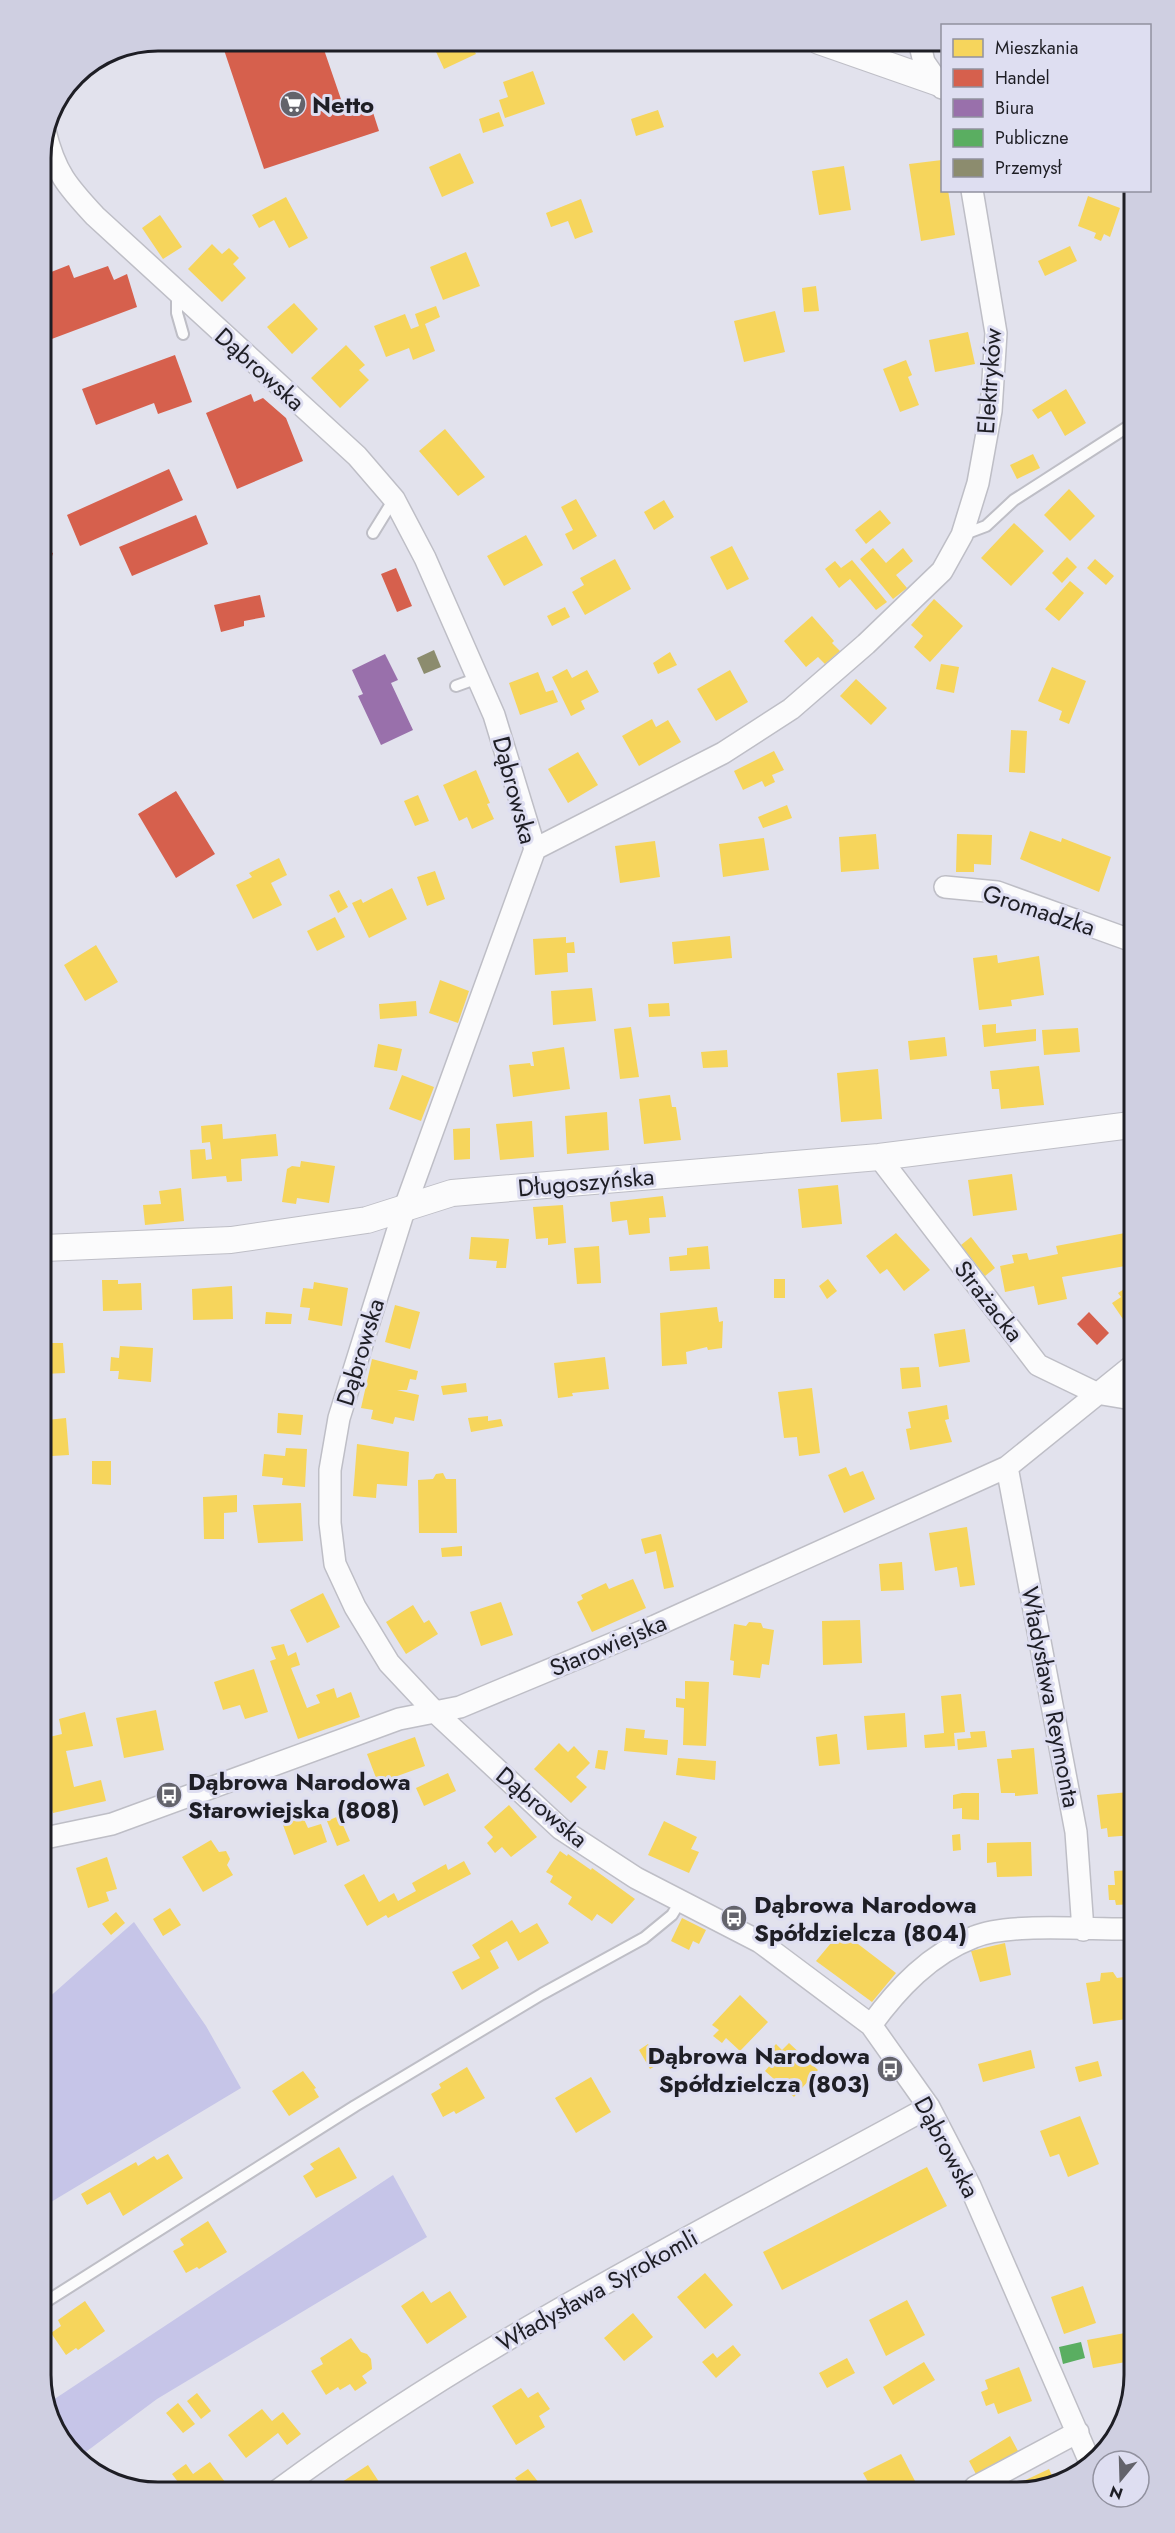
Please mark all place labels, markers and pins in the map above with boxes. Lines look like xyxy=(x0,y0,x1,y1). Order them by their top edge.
place label: Netto xyxy=(312,87,374,122)
supermarket icon: Netto xyxy=(278,89,308,119)
place label: Dąbrowa Narodowa Starowiejska (808) xyxy=(188,1764,411,1827)
bus stop icon: Dąbrowa Narodowa Starowiejska (808) xyxy=(154,1780,184,1810)
place label: Dąbrowa Narodowa Spółdzielcza (804) xyxy=(754,1887,977,1950)
bus stop icon: Dąbrowa Narodowa Spółdzielcza (804) xyxy=(719,1903,749,1933)
place label: Dąbrowa Narodowa Spółdzielcza (803) xyxy=(647,2038,870,2101)
bus stop icon: Dąbrowa Narodowa Spółdzielcza (803) xyxy=(875,2054,905,2084)

